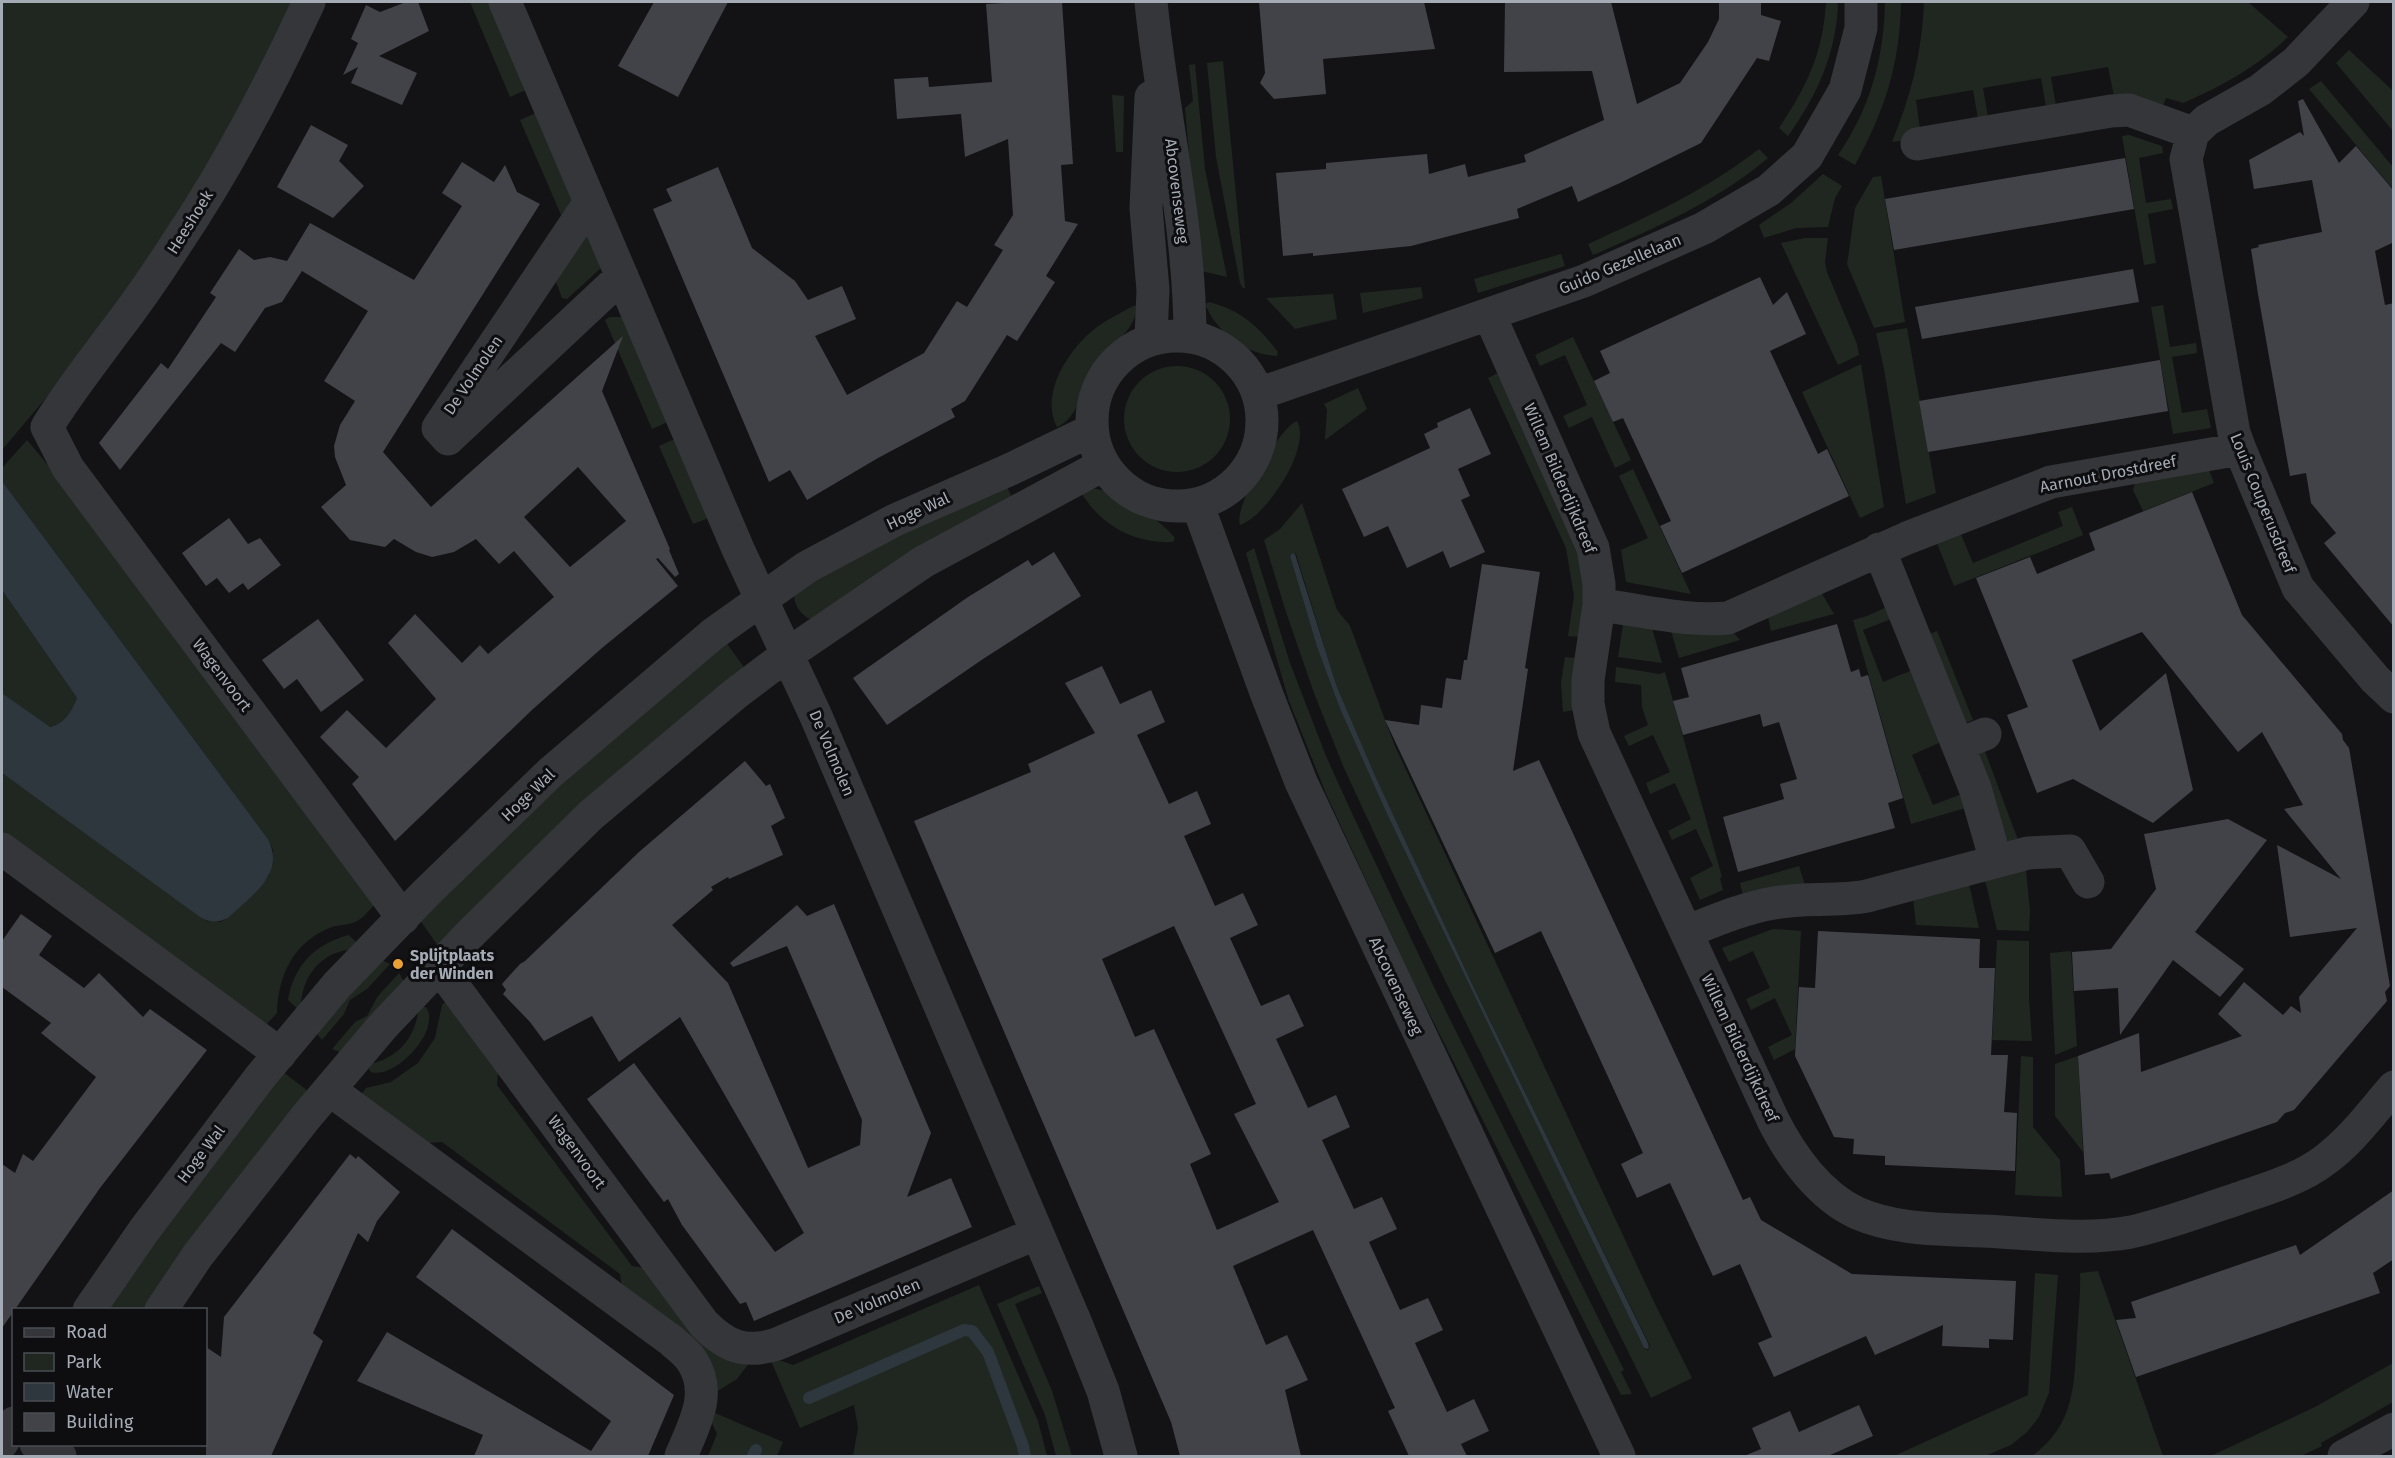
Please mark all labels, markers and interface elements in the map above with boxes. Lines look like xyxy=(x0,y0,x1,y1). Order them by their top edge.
street label: Abcovenseweg xyxy=(1161,137,1193,245)
street label: Heeshoek xyxy=(163,186,217,257)
street label: Guido Gezellelaan xyxy=(1556,230,1684,298)
street label: De Volmolen xyxy=(440,332,506,418)
street label: Willem Bilderdijkdreef xyxy=(1520,400,1601,557)
street label: Louis Couperusdreef xyxy=(2226,430,2300,577)
street label: Aarnout Drostdreef xyxy=(2038,451,2179,497)
street label: Hoge Wal xyxy=(884,488,953,534)
street label: Wagenvoort xyxy=(189,635,256,715)
street label: De Volmolen xyxy=(805,707,859,799)
street label: Hoge Wal xyxy=(497,765,559,825)
street label: Abcovenseweg xyxy=(1365,934,1427,1039)
place label: Splijtplaats der Winden xyxy=(410,946,494,983)
marker: Splijtplaats der Winden xyxy=(391,957,405,971)
street label: Willem Bilderdijkdreef xyxy=(1697,971,1783,1127)
street label: Wagenvoort xyxy=(544,1112,610,1192)
street label: Hoge Wal xyxy=(173,1121,229,1187)
street label: De Volmolen xyxy=(831,1274,923,1328)
legend xyxy=(12,1308,207,1446)
text: Road xyxy=(66,1321,108,1343)
text: Park xyxy=(66,1351,102,1373)
text: Water xyxy=(66,1381,113,1403)
text: Building xyxy=(66,1411,134,1433)

